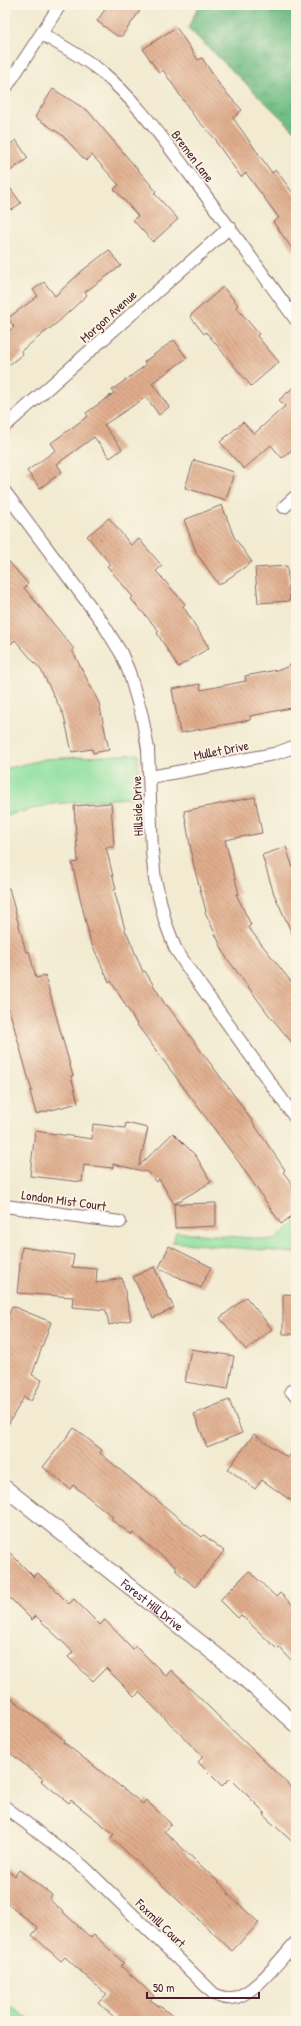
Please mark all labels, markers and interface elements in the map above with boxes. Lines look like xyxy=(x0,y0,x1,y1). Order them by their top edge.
street label: Bremen Lane xyxy=(168,126,218,186)
street label: Morgon Avenue xyxy=(76,286,140,346)
street label: Mullet Drive xyxy=(192,736,250,764)
street label: Hillside Drive xyxy=(127,776,147,836)
street label: London Mist Court xyxy=(21,1185,108,1215)
street label: Forest Hill Drive xyxy=(117,1574,187,1635)
street label: Foxmill Court xyxy=(131,1894,190,1952)
scale bar xyxy=(147,1974,259,2000)
text: 50 m xyxy=(153,1979,174,1996)

